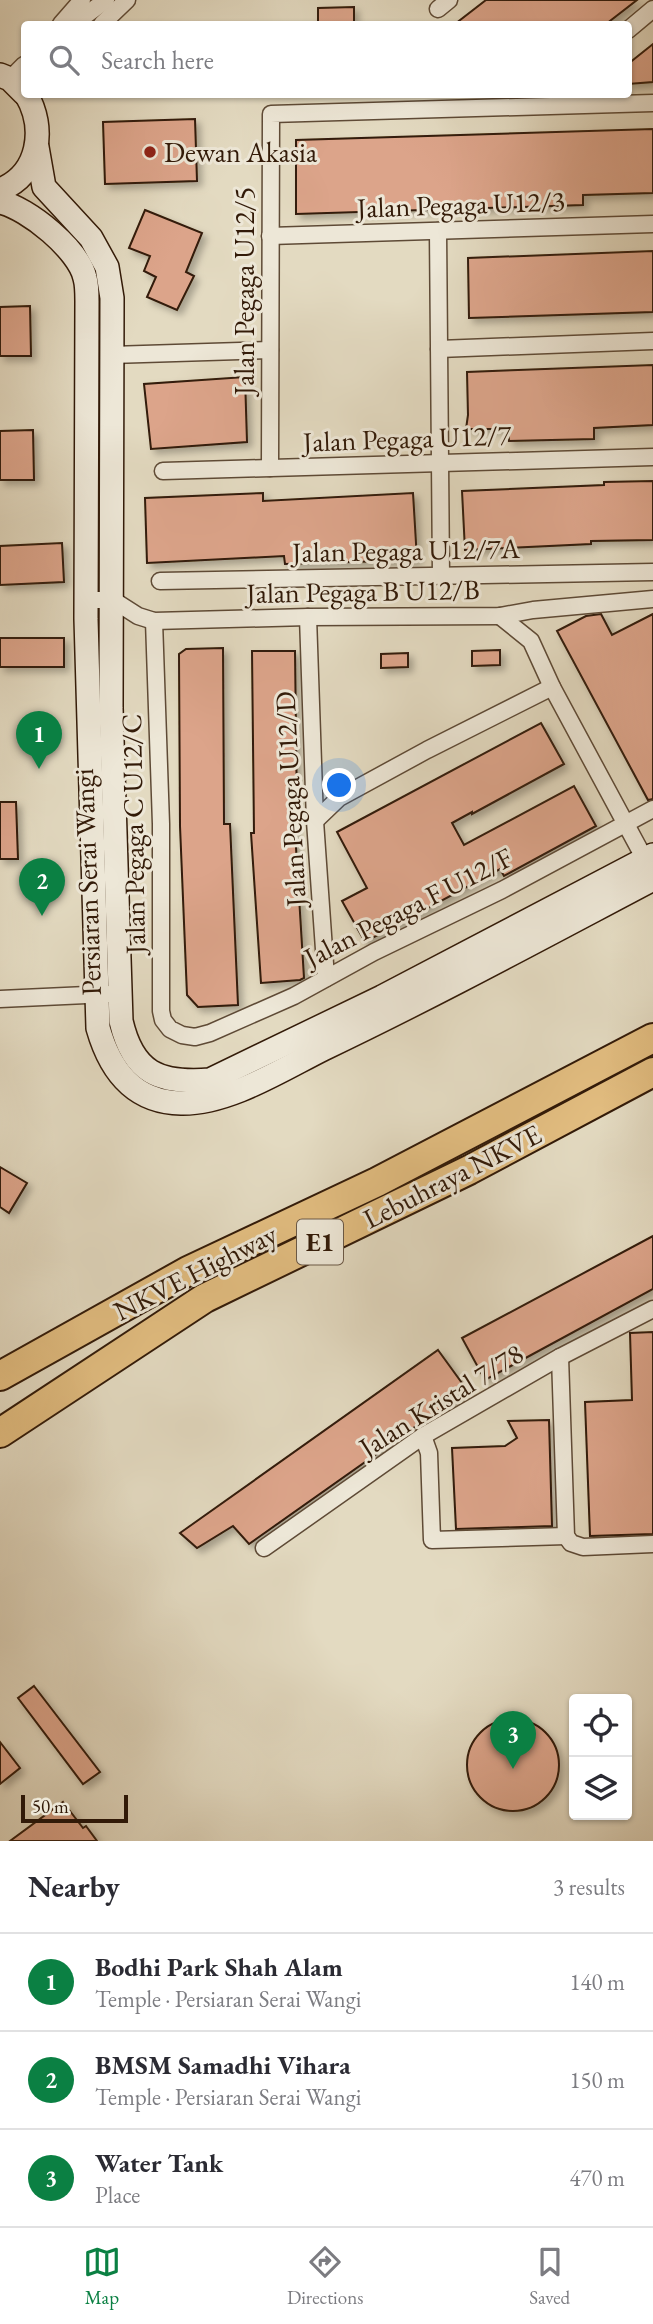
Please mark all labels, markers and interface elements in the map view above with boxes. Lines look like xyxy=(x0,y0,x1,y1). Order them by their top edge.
search box xyxy=(21,21,632,98)
icon: search xyxy=(45,41,83,79)
text: Search here xyxy=(101,43,214,77)
place label: Dewan Akasia xyxy=(164,134,318,170)
marker: Dewan Akasia xyxy=(142,144,158,160)
street label: Jalan Pegaga U12/3 xyxy=(354,182,566,226)
street label: Jalan Pegaga U12/5 xyxy=(226,187,262,397)
street label: Jalan Pegaga U12/7 xyxy=(300,416,512,460)
street label: Jalan Pegaga U12/7A xyxy=(290,530,521,570)
street label: Jalan Pegaga B U12/B xyxy=(244,571,480,611)
street label: Jalan Pegaga U12/D xyxy=(266,690,314,910)
pin: 1 xyxy=(16,711,62,769)
street label: Jalan Pegaga C U12/C xyxy=(113,714,153,956)
street label: Persiaran Serai Wangi xyxy=(65,768,109,996)
your location xyxy=(322,768,356,802)
street label: Jalan Pegaga F U12/F xyxy=(296,839,518,976)
pin: 2 xyxy=(19,858,65,916)
street label: Lebuhraya NKVE xyxy=(357,1115,547,1236)
street label: NKVE Highway xyxy=(107,1215,283,1329)
road number: E1 xyxy=(297,1219,343,1264)
street label: Jalan Kristal 7/78 xyxy=(350,1335,530,1466)
map controls xyxy=(569,1694,632,1820)
button: locate xyxy=(569,1694,632,1757)
pin: 3 xyxy=(490,1711,536,1769)
button: layers xyxy=(569,1757,632,1820)
scale bar xyxy=(21,1792,128,1824)
text: 50 m xyxy=(32,1794,69,1819)
text: Nearby xyxy=(28,1867,120,1906)
text: 3 results xyxy=(553,1872,625,1902)
text: Bodhi Park Shah Alam xyxy=(95,1950,343,1984)
text: 1 xyxy=(45,1967,57,1997)
text: 140 m xyxy=(569,1967,625,1997)
text: Temple · Persiaran Serai Wangi xyxy=(95,1984,361,2014)
text: BMSM Samadhi Vihara xyxy=(95,2048,351,2082)
text: 2 xyxy=(45,2065,57,2095)
text: 150 m xyxy=(569,2065,625,2095)
text: Temple · Persiaran Serai Wangi xyxy=(95,2082,361,2112)
text: Water Tank xyxy=(95,2146,223,2180)
text: 3 xyxy=(45,2163,57,2193)
text: 470 m xyxy=(569,2163,625,2193)
text: Place xyxy=(95,2180,140,2210)
tab: Map xyxy=(83,2243,121,2310)
tab: Directions xyxy=(287,2243,363,2310)
tab: Saved xyxy=(529,2243,570,2310)

